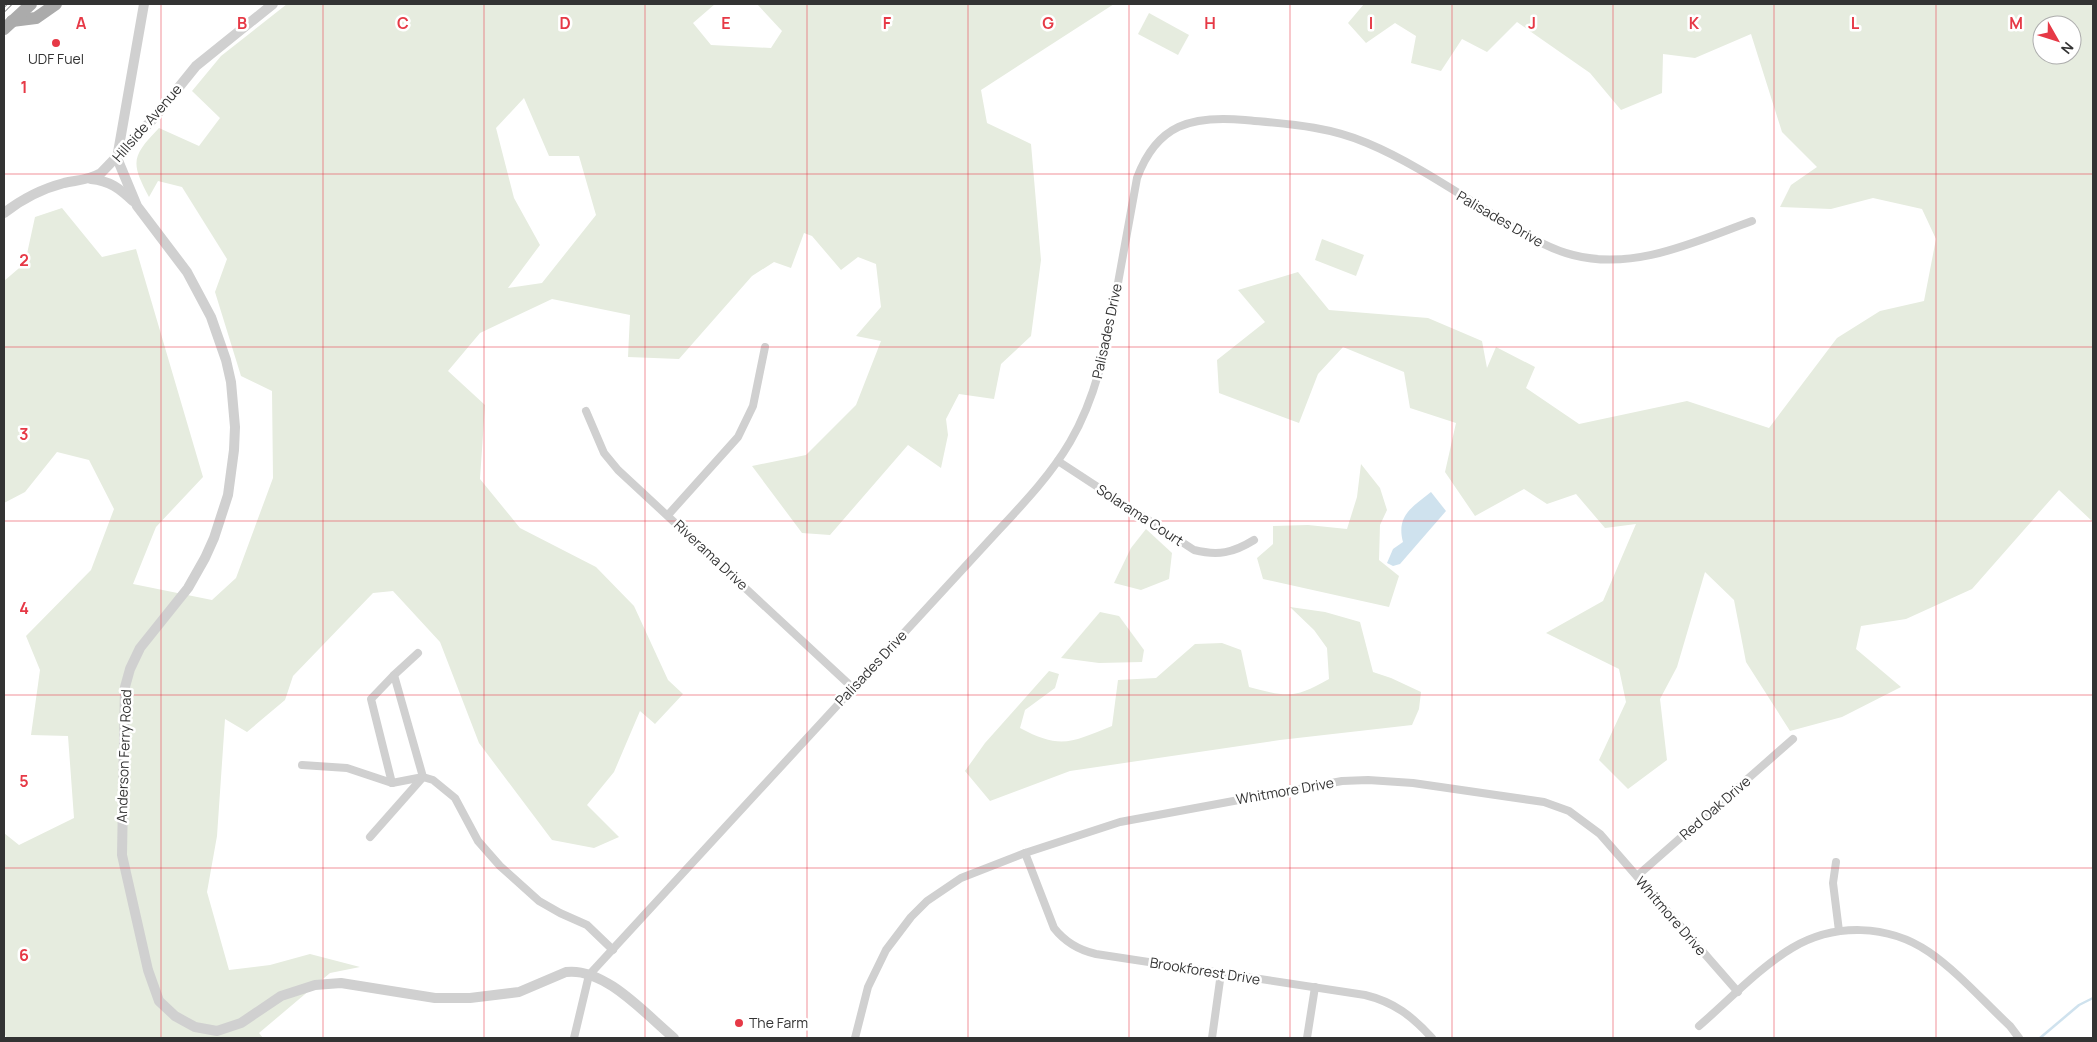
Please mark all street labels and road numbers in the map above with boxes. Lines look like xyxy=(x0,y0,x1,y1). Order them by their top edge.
street label: Hillside Avenue xyxy=(108,80,186,166)
street label: Palisades Drive xyxy=(1454,186,1547,251)
street label: Palisades Drive xyxy=(1087,282,1126,380)
street label: Solarama Court xyxy=(1093,479,1188,550)
street label: Riverama Drive xyxy=(670,515,753,594)
street label: Palisades Drive xyxy=(831,626,911,710)
street label: Anderson Ferry Road xyxy=(112,689,135,823)
street label: Red Oak Drive xyxy=(1675,771,1754,844)
street label: Whitmore Drive xyxy=(1235,773,1335,808)
street label: Whitmore Drive xyxy=(1632,872,1711,959)
street label: Brookforest Drive xyxy=(1149,952,1262,989)

